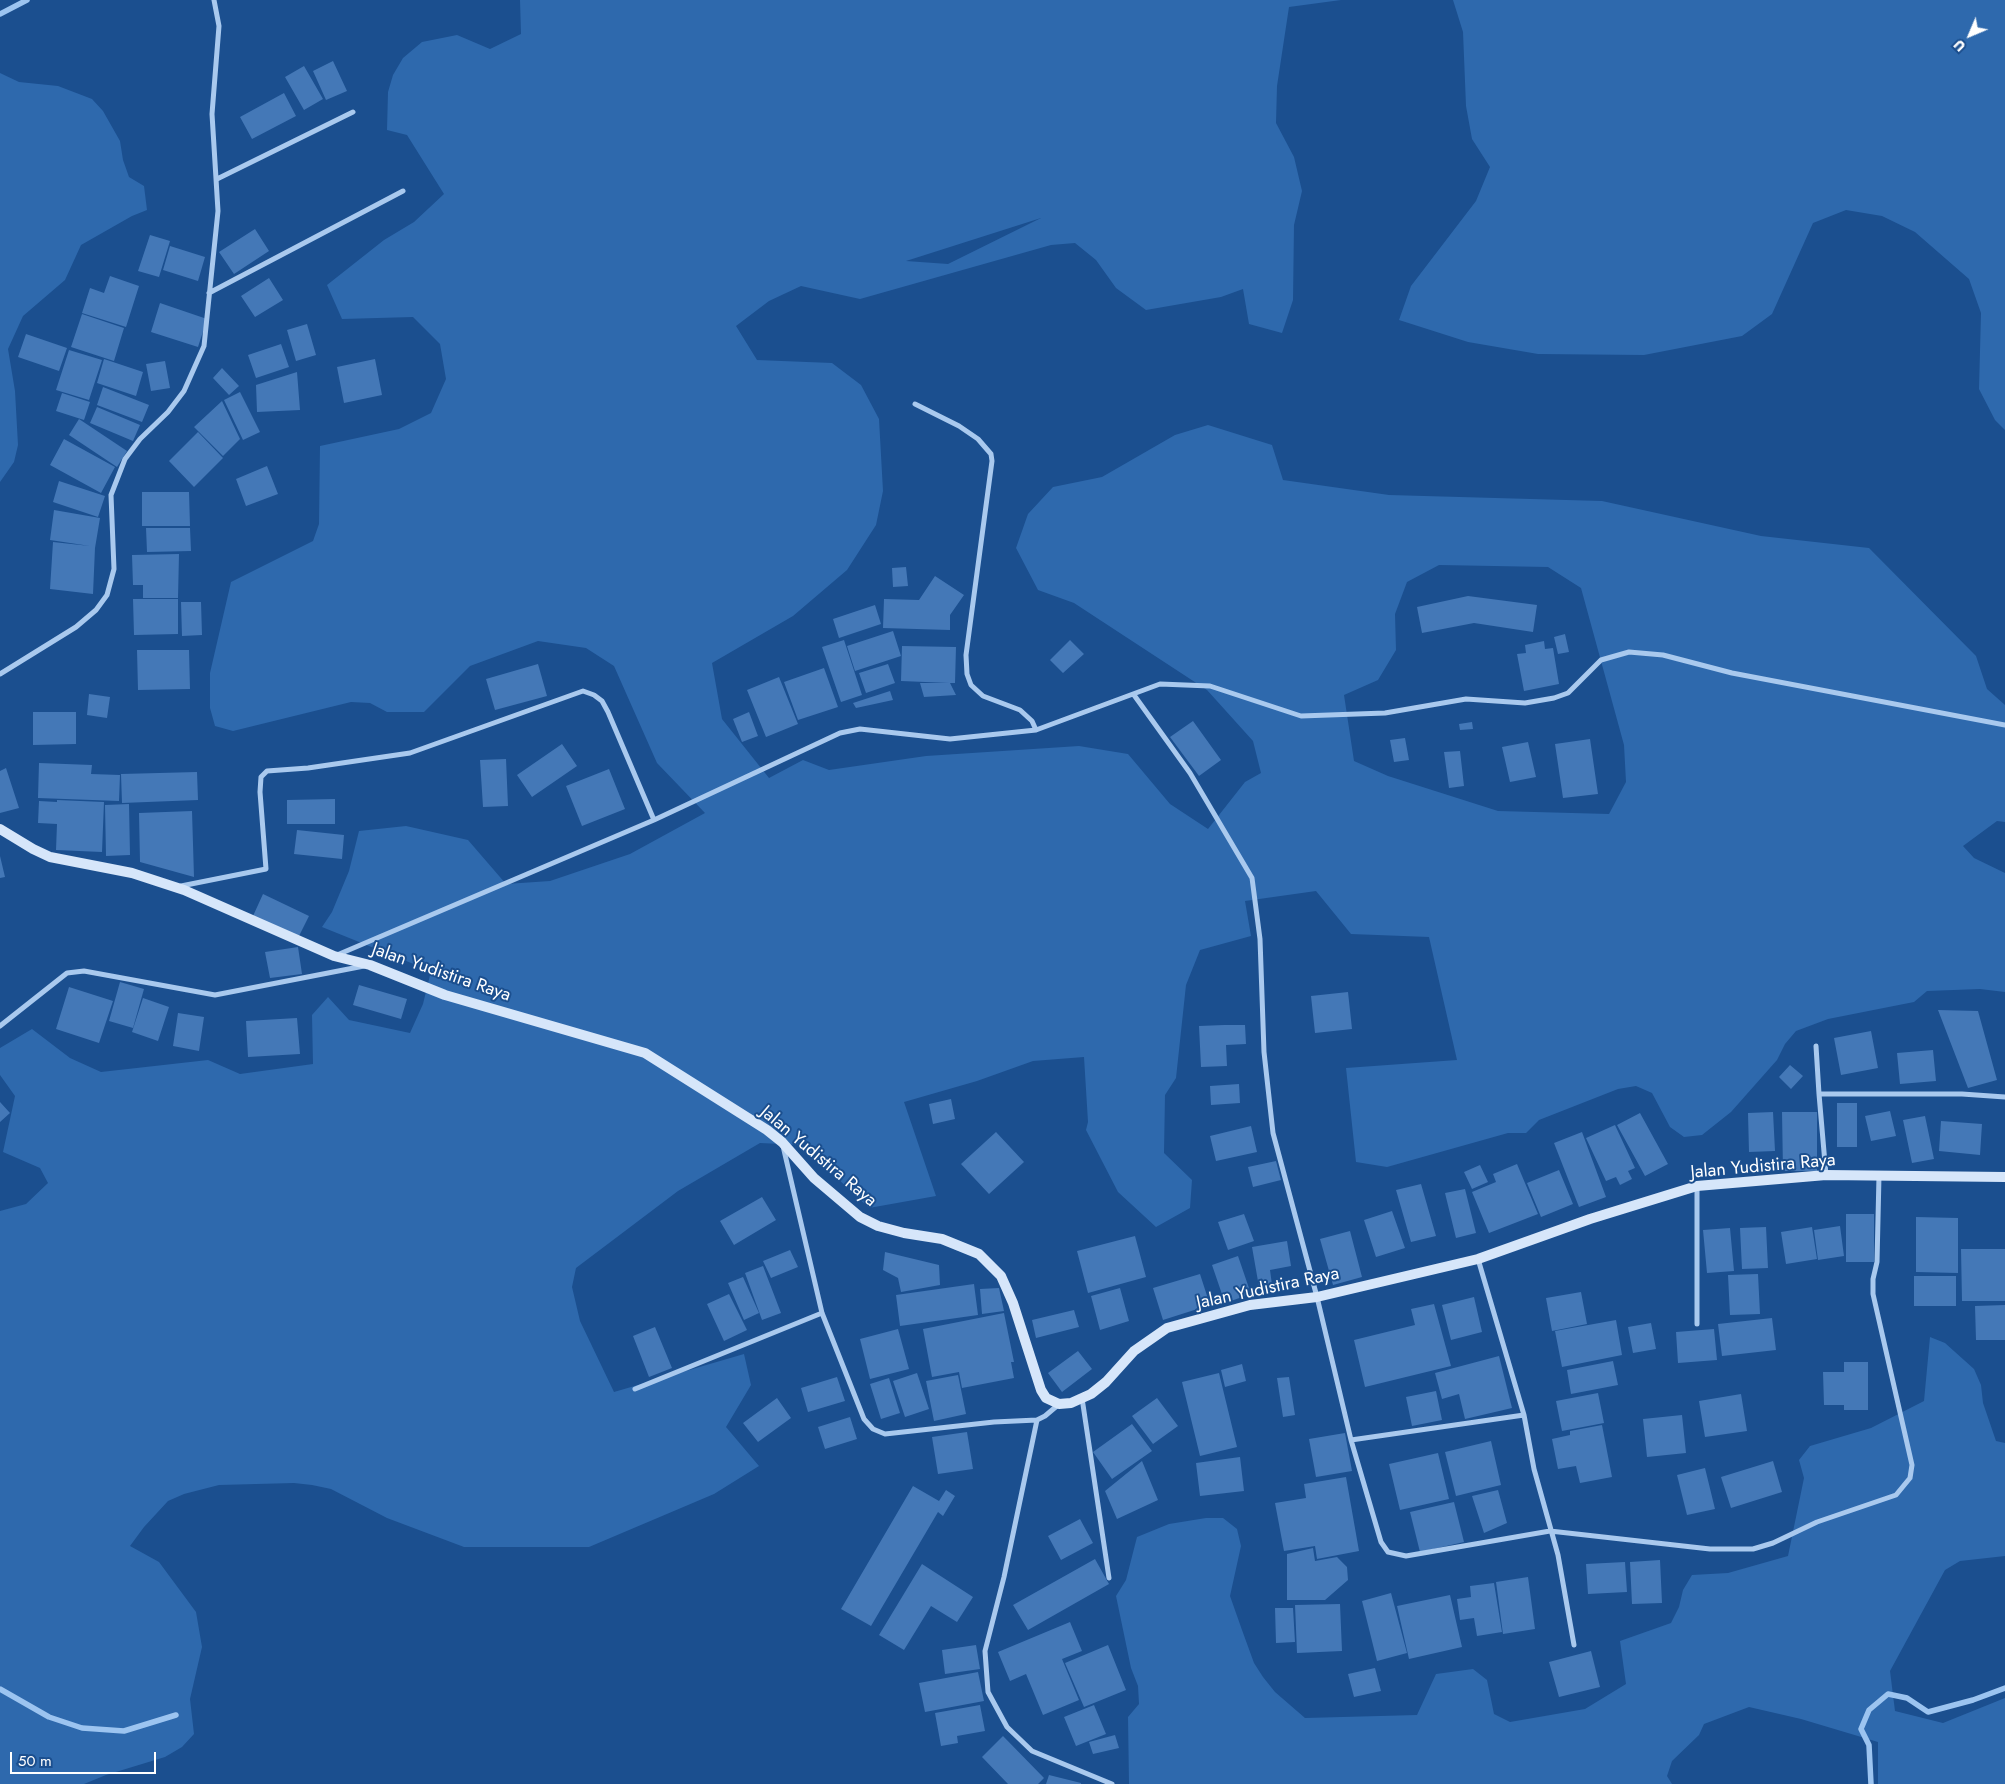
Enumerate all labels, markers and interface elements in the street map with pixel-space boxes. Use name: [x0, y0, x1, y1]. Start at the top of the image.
north arrow: [1945, 10, 1995, 60]
text: U: [1949, 35, 1970, 56]
street label: Jalan Yudistira Raya: [369, 939, 513, 1007]
street label: Jalan Yudistira Raya: [755, 1102, 881, 1212]
street label: Jalan Yudistira Raya: [1690, 1150, 1836, 1184]
street label: Jalan Yudistira Raya: [1195, 1263, 1341, 1315]
scale bar: [12, 1742, 159, 1774]
text: 50 m: [18, 1750, 52, 1772]

